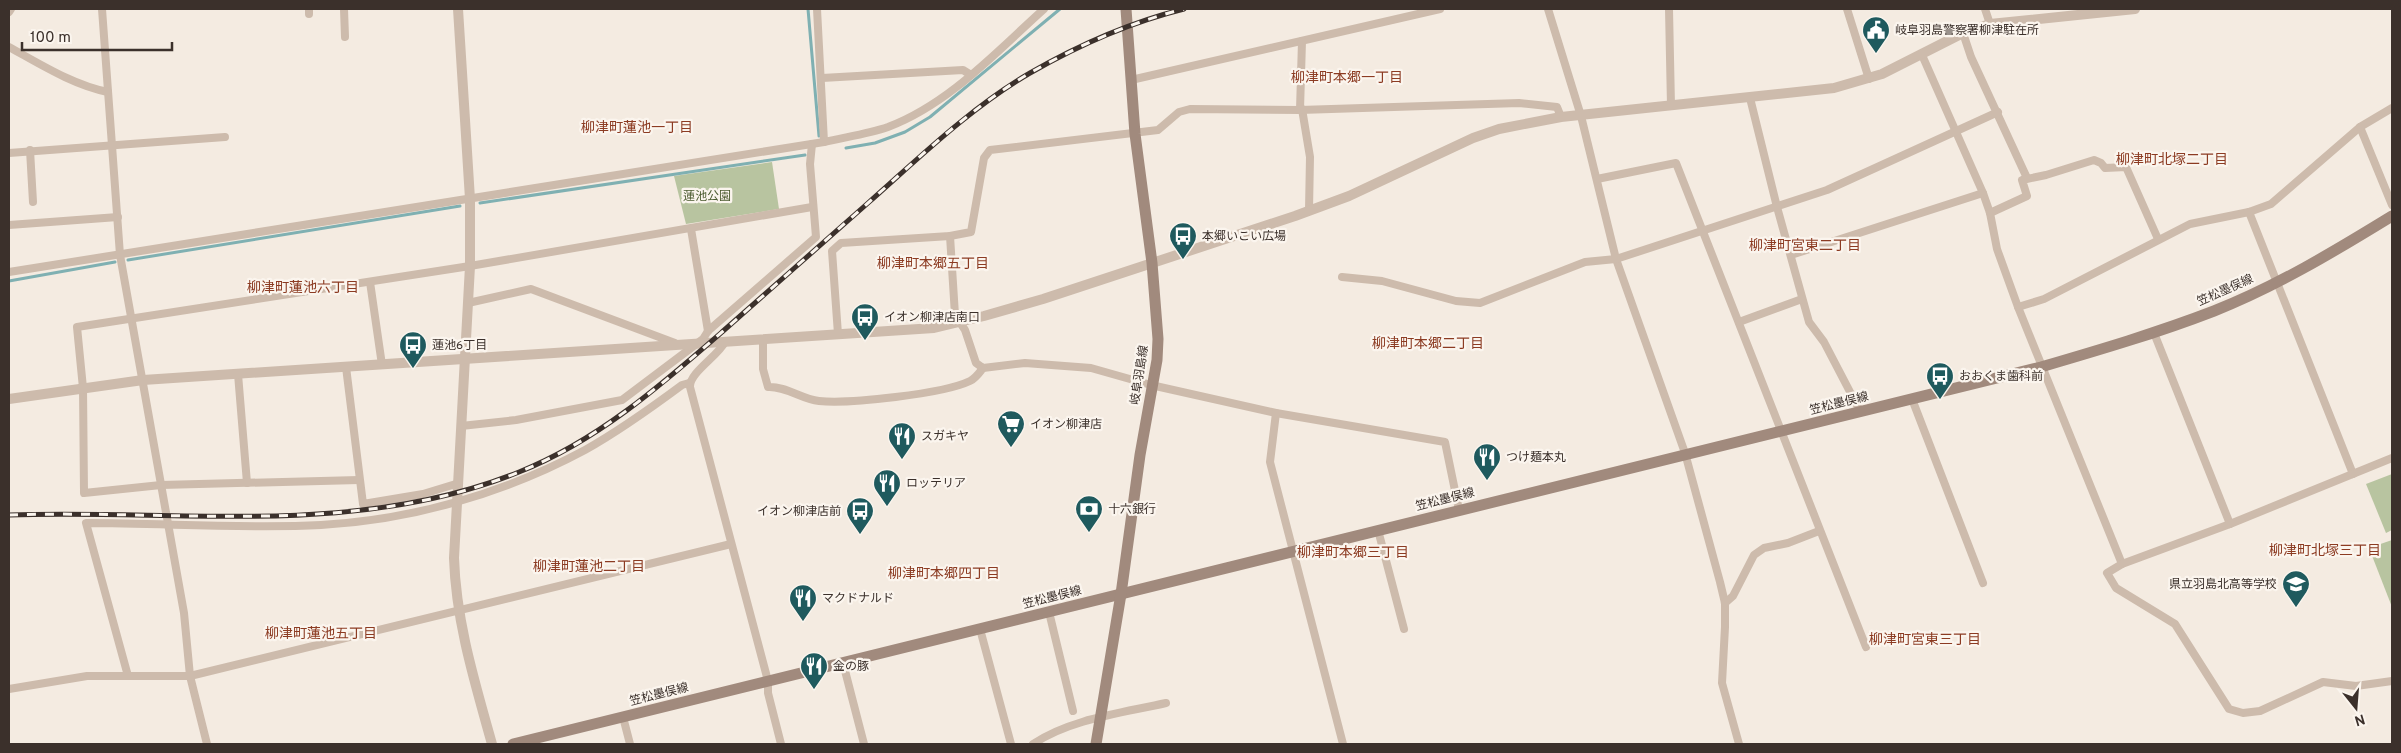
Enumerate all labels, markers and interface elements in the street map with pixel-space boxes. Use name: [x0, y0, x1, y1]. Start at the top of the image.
public building icon: 岐阜羽島警察署柳津駐在所: [1861, 15, 1891, 54]
scale bar: [22, 20, 172, 52]
place label: 岐阜羽島警察署柳津駐在所: [1895, 23, 2039, 39]
text: 100 m: [30, 29, 71, 48]
district label: 柳津町本郷一丁目: [1291, 69, 1403, 87]
district label: 柳津町蓮池一丁目: [581, 119, 693, 137]
district label: 柳津町北塚二丁目: [2116, 151, 2228, 169]
park label: 蓮池公園: [683, 189, 731, 205]
bus stop icon: 本郷いこい広場: [1168, 221, 1198, 260]
place label: 本郷いこい広場: [1202, 229, 1286, 245]
district label: 柳津町宮東二丁目: [1749, 237, 1861, 255]
district label: 柳津町本郷五丁目: [877, 255, 989, 273]
street label: 笠松墨俣線: [2195, 271, 2256, 310]
district label: 柳津町蓮池六丁目: [247, 279, 359, 297]
bus stop icon: イオン柳津店南口: [850, 302, 880, 341]
place label: イオン柳津店南口: [884, 310, 980, 326]
bus stop icon: 蓮池6丁目: [398, 330, 428, 369]
district label: 柳津町本郷二丁目: [1372, 335, 1484, 353]
place label: 蓮池6丁目: [432, 338, 487, 354]
street label: 岐阜羽島線: [1127, 344, 1153, 406]
bus stop icon: おおくま歯科前: [1925, 361, 1955, 400]
place label: おおくま歯科前: [1959, 369, 2043, 385]
street label: 笠松墨俣線: [1808, 389, 1870, 419]
supermarket icon: イオン柳津店: [996, 409, 1026, 448]
place label: イオン柳津店: [1030, 417, 1102, 433]
restaurant icon: スガキヤ: [887, 421, 917, 460]
place label: スガキヤ: [921, 429, 969, 445]
restaurant icon: つけ麺本丸: [1472, 442, 1502, 481]
place label: つけ麺本丸: [1506, 450, 1566, 466]
restaurant icon: ロッテリア: [872, 468, 902, 507]
place label: ロッテリア: [906, 476, 966, 492]
street label: 笠松墨俣線: [1414, 485, 1476, 515]
bank icon: 十六銀行: [1074, 494, 1104, 533]
bus stop icon: イオン柳津店前: [845, 496, 875, 535]
place label: 十六銀行: [1108, 502, 1156, 518]
place label: イオン柳津店前: [757, 504, 841, 520]
district label: 柳津町北塚三丁目: [2269, 542, 2381, 560]
district label: 柳津町本郷三丁目: [1297, 544, 1409, 562]
district label: 柳津町蓮池二丁目: [533, 558, 645, 576]
district label: 柳津町本郷四丁目: [888, 565, 1000, 583]
school or university icon: 県立羽島北高等学校: [2281, 569, 2311, 608]
place label: 県立羽島北高等学校: [2169, 577, 2277, 593]
restaurant icon: マクドナルド: [788, 583, 818, 622]
street label: 笠松墨俣線: [1021, 583, 1083, 613]
place label: マクドナルド: [822, 591, 894, 607]
district label: 柳津町蓮池五丁目: [265, 625, 377, 643]
district label: 柳津町宮東三丁目: [1869, 631, 1981, 649]
restaurant icon: 金の豚: [799, 651, 829, 690]
place label: 金の豚: [833, 659, 869, 675]
street label: 笠松墨俣線: [628, 680, 690, 710]
north arrow: [2331, 683, 2381, 733]
text: N: [2352, 709, 2367, 729]

